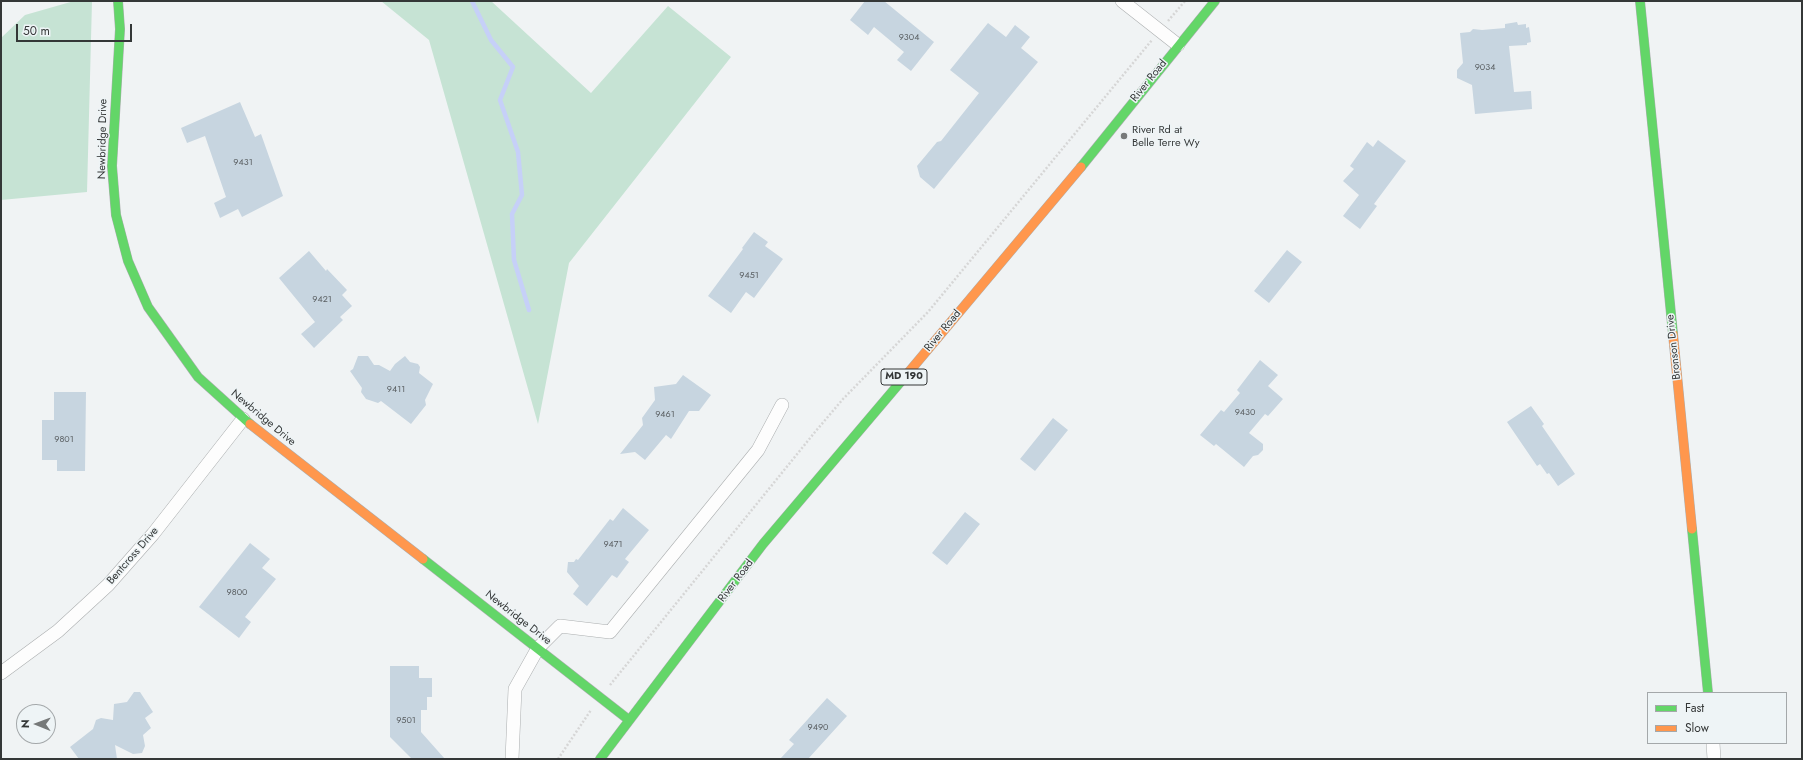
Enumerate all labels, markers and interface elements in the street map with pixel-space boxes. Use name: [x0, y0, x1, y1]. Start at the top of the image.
scale bar: [18, 16, 134, 42]
text: 50 m: [23, 22, 50, 40]
house number: 9304: [899, 33, 919, 43]
street label: River Road: [1128, 57, 1170, 105]
house number: 9034: [1475, 63, 1495, 73]
street label: Newbridge Drive: [96, 99, 110, 179]
place label: River Rd at Belle Terre Wy: [1132, 123, 1200, 149]
marker: River Rd at Belle Terre Wy: [1119, 131, 1129, 141]
house number: 9431: [233, 158, 253, 168]
house number: 9451: [739, 271, 759, 281]
house number: 9421: [312, 295, 332, 305]
street label: River Road: [922, 308, 964, 354]
street label: Bronson Drive: [1664, 314, 1684, 380]
road number: MD 190: [881, 369, 927, 385]
house number: 9411: [387, 385, 405, 395]
street label: Newbridge Drive: [228, 387, 298, 449]
house number: 9430: [1235, 408, 1255, 418]
house number: 9461: [655, 410, 675, 420]
house number: 9801: [54, 435, 74, 445]
street label: Bentcross Drive: [104, 525, 162, 587]
house number: 9471: [603, 540, 623, 550]
street label: River Road: [716, 557, 756, 605]
house number: 9800: [227, 588, 247, 598]
street label: Newbridge Drive: [482, 588, 554, 648]
legend: [1647, 692, 1787, 744]
text: Fast: [1685, 699, 1704, 717]
north arrow: [16, 704, 56, 744]
house number: 9501: [396, 716, 416, 726]
text: N: [17, 719, 33, 728]
text: Slow: [1685, 719, 1709, 737]
house number: 9490: [807, 723, 829, 733]

